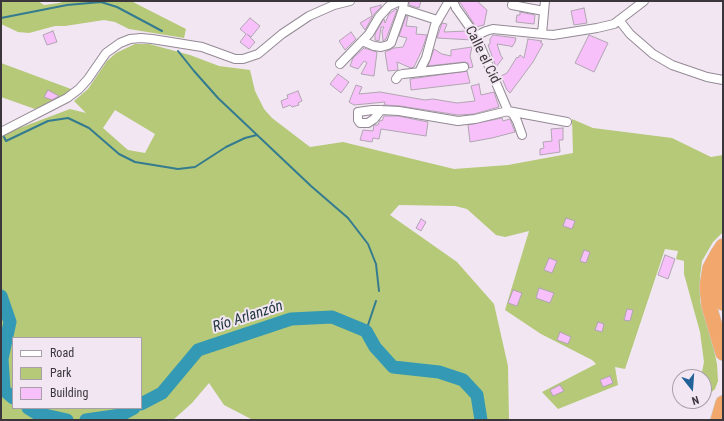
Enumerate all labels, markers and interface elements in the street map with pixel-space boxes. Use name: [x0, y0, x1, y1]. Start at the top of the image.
street label: Calle el Cid: [461, 23, 503, 87]
water label: Río Arlanzón: [211, 297, 285, 337]
legend: [12, 337, 142, 409]
text: Road: [50, 346, 74, 360]
text: Park: [50, 366, 71, 380]
north arrow: [672, 369, 712, 409]
text: Building: [50, 386, 88, 400]
text: N: [690, 393, 700, 407]

